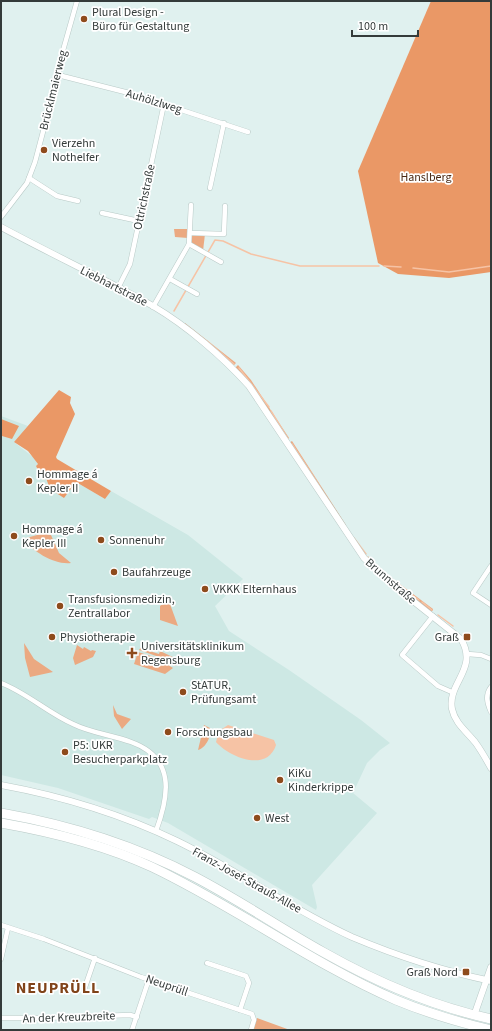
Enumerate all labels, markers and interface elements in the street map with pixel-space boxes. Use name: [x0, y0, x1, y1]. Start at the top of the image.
place label: Plural Design - Büro für Gestaltung: [92, 4, 189, 35]
scale bar: [352, 12, 418, 38]
marker: Plural Design - Büro für Gestaltung: [79, 14, 89, 24]
text: 100 m: [358, 18, 388, 35]
street label: Brücklmaierweg: [35, 48, 72, 132]
street label: Auhölzlweg: [124, 85, 184, 118]
place label: Vierzehn Nothelfer: [52, 135, 100, 166]
marker: Vierzehn Nothelfer: [39, 145, 49, 155]
street label: Ottrichstraße: [129, 163, 160, 231]
park label: Hanslberg: [400, 169, 452, 186]
street label: Liebhartstraße: [77, 262, 150, 311]
place label: Hommage á Kepler II: [37, 466, 98, 497]
marker: Hommage á Kepler II: [24, 476, 34, 486]
place label: Hommage á Kepler III: [22, 521, 83, 552]
marker: Hommage á Kepler III: [9, 531, 19, 541]
place label: Sonnenuhr: [109, 532, 166, 549]
marker: Sonnenuhr: [96, 535, 106, 545]
street label: Brunnstraße: [362, 554, 420, 608]
place label: Baufahrzeuge: [122, 564, 191, 581]
marker: Baufahrzeuge: [109, 567, 119, 577]
place label: VKKK Elternhaus: [213, 581, 297, 598]
marker: VKKK Elternhaus: [200, 584, 210, 594]
place label: Transfusionsmedizin, Zentrallabor: [68, 591, 175, 622]
marker: Transfusionsmedizin, Zentrallabor: [55, 601, 65, 611]
place label: Physiotherapie: [60, 629, 135, 646]
place label: Graß: [435, 629, 459, 646]
marker: Physiotherapie: [47, 632, 57, 642]
marker: Graß: [462, 632, 472, 642]
place label: Universitätsklinikum Regensburg: [141, 638, 244, 669]
marker: Universitätsklinikum Regensburg: [126, 647, 138, 659]
place label: StATUR, Prüfungsamt: [191, 677, 256, 708]
marker: StATUR, Prüfungsamt: [178, 687, 188, 697]
place label: Forschungsbau: [176, 724, 253, 741]
marker: Forschungsbau: [163, 727, 173, 737]
place label: P5: UKR Besucherparkplatz: [73, 737, 167, 768]
marker: P5: UKR Besucherparkplatz: [60, 747, 70, 757]
place label: KiKu Kinderkrippe: [288, 765, 354, 796]
marker: KiKu Kinderkrippe: [275, 775, 285, 785]
place label: West: [265, 810, 289, 827]
marker: West: [252, 813, 262, 823]
street label: Franz-Josef-Strauß-Allee: [189, 843, 304, 918]
place label: Graß Nord: [406, 964, 458, 981]
marker: Graß Nord: [461, 967, 471, 977]
street label: Neuprüll: [143, 970, 190, 1001]
district label: NEUPRÜLL: [16, 977, 100, 999]
street label: An der Kreuzbreite: [22, 1007, 116, 1028]

